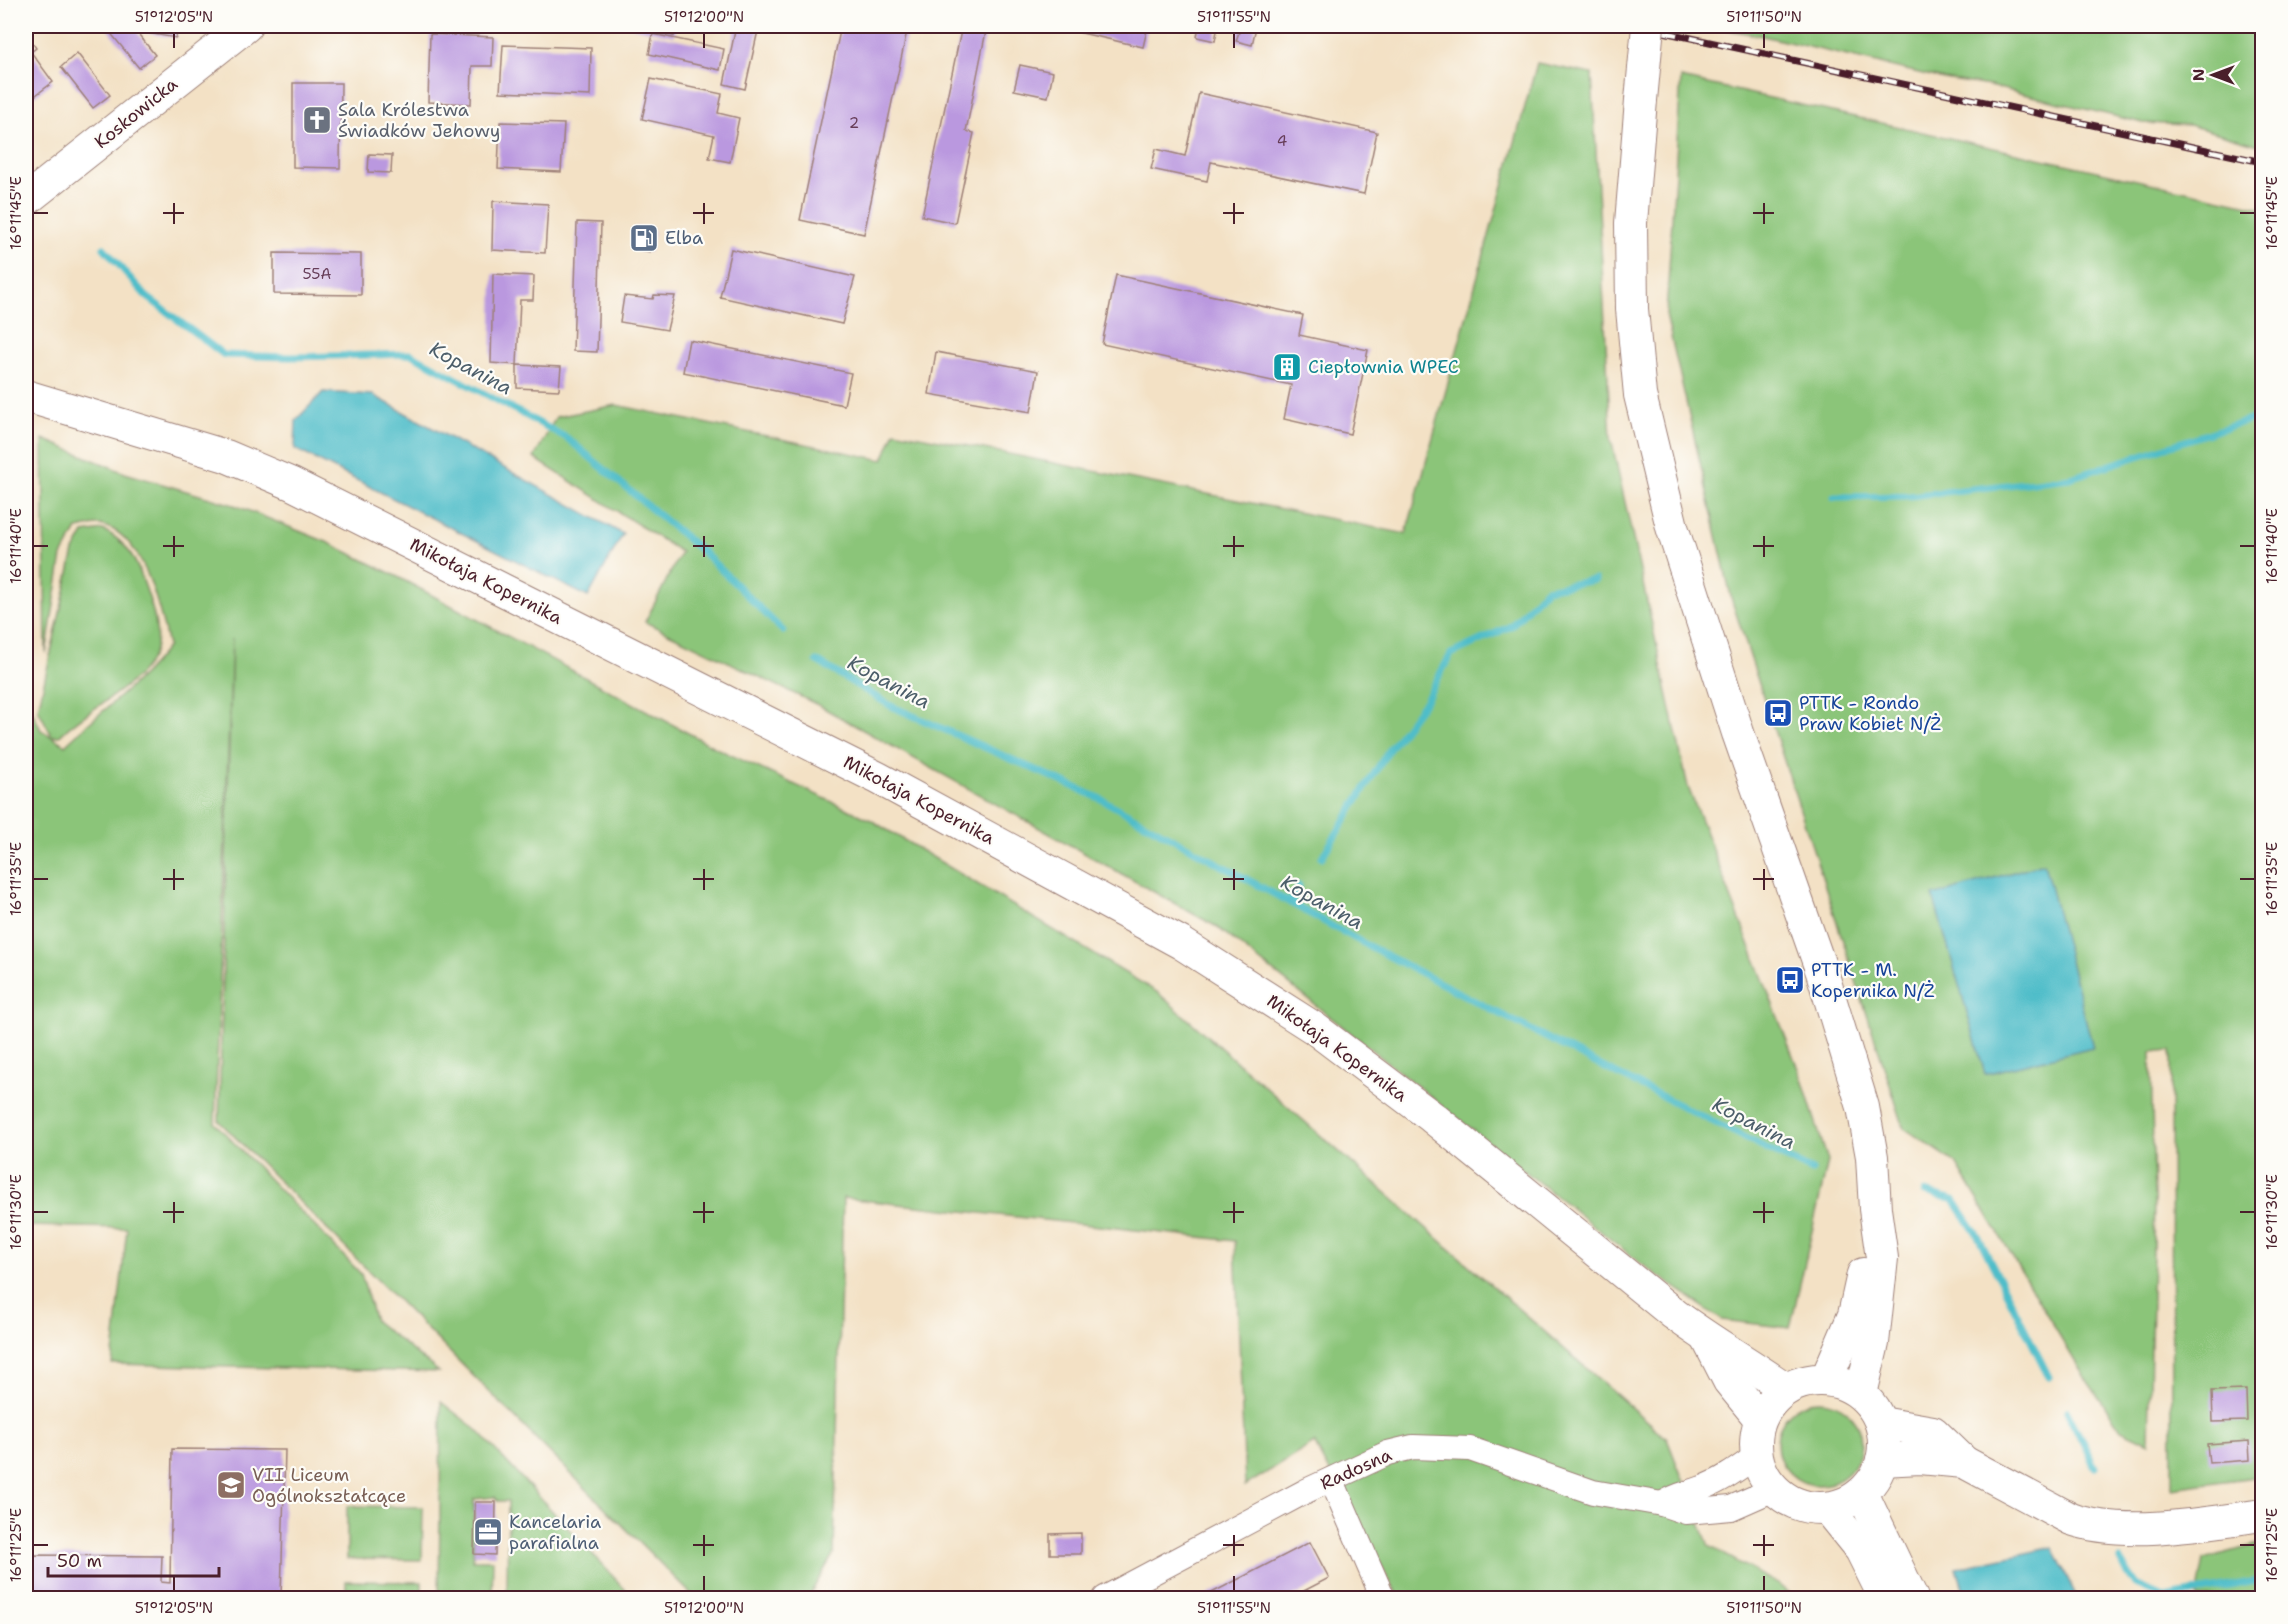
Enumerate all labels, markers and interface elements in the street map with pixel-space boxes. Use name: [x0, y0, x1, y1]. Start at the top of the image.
text: 51°12'05"N: [135, 7, 213, 27]
text: 51°12'00"N: [664, 7, 744, 27]
text: 51°11'55"N: [1197, 7, 1271, 27]
text: 51°11'50"N: [1726, 7, 1802, 27]
north arrow: [2183, 45, 2243, 105]
text: N: [2188, 69, 2209, 81]
street label: Koskowicka: [89, 72, 183, 154]
place label: Sala Królestwa Świadków Jehowy: [338, 98, 500, 143]
church icon: Sala Królestwa Świadków Jehowy: [301, 104, 333, 136]
house number: 2: [849, 113, 859, 133]
house number: 4: [1277, 131, 1287, 151]
text: 16°11'45"E: [6, 176, 26, 250]
text: 16°11'45"E: [2262, 176, 2282, 250]
fuel station icon: Elba: [628, 222, 660, 254]
place label: Elba: [665, 226, 703, 250]
house number: 55A: [303, 264, 331, 284]
water label: Kopanina: [425, 335, 517, 401]
building icon: Ciepłownia WPEC: [1271, 351, 1303, 383]
place label: Ciepłownia WPEC: [1308, 355, 1459, 379]
text: 16°11'40"E: [6, 508, 26, 584]
text: 16°11'40"E: [2262, 508, 2282, 584]
street label: Mikołaja Kopernika: [406, 532, 566, 630]
water label: Kopanina: [843, 649, 935, 715]
place label: PTTK - Rondo Praw Kobiet N/Ż: [1799, 691, 1941, 736]
bus stop icon: PTTK - Rondo Praw Kobiet N/Ż: [1762, 697, 1794, 729]
street label: Mikołaja Kopernika: [839, 750, 999, 850]
text: 16°11'35"E: [6, 842, 26, 916]
text: 16°11'35"E: [2262, 842, 2282, 916]
water label: Kopanina: [1276, 869, 1368, 935]
place label: PTTK - M. Kopernika N/Ż: [1811, 958, 1935, 1003]
bus stop icon: PTTK - M. Kopernika N/Ż: [1774, 964, 1806, 996]
street label: Mikołaja Kopernika: [1262, 989, 1412, 1107]
water label: Kopanina: [1708, 1091, 1800, 1155]
text: 16°11'30"E: [6, 1174, 26, 1250]
text: 16°11'30"E: [2262, 1174, 2282, 1250]
street label: Radosna: [1317, 1443, 1395, 1495]
place label: VII Liceum Ogólnokształcące: [252, 1463, 406, 1508]
school or university icon: VII Liceum Ogólnokształcące: [215, 1469, 247, 1501]
text: 16°11'25"E: [6, 1508, 26, 1582]
text: 16°11'25"E: [2262, 1508, 2282, 1582]
place label: Kancelaria parafialna: [509, 1510, 601, 1555]
office icon: Kancelaria parafialna: [472, 1516, 504, 1548]
scale bar: [48, 1540, 219, 1578]
text: 50 m: [57, 1549, 102, 1573]
text: 51°12'05"N: [135, 1598, 213, 1618]
text: 51°12'00"N: [664, 1598, 744, 1618]
text: 51°11'55"N: [1197, 1598, 1271, 1618]
text: 51°11'50"N: [1726, 1598, 1802, 1618]

